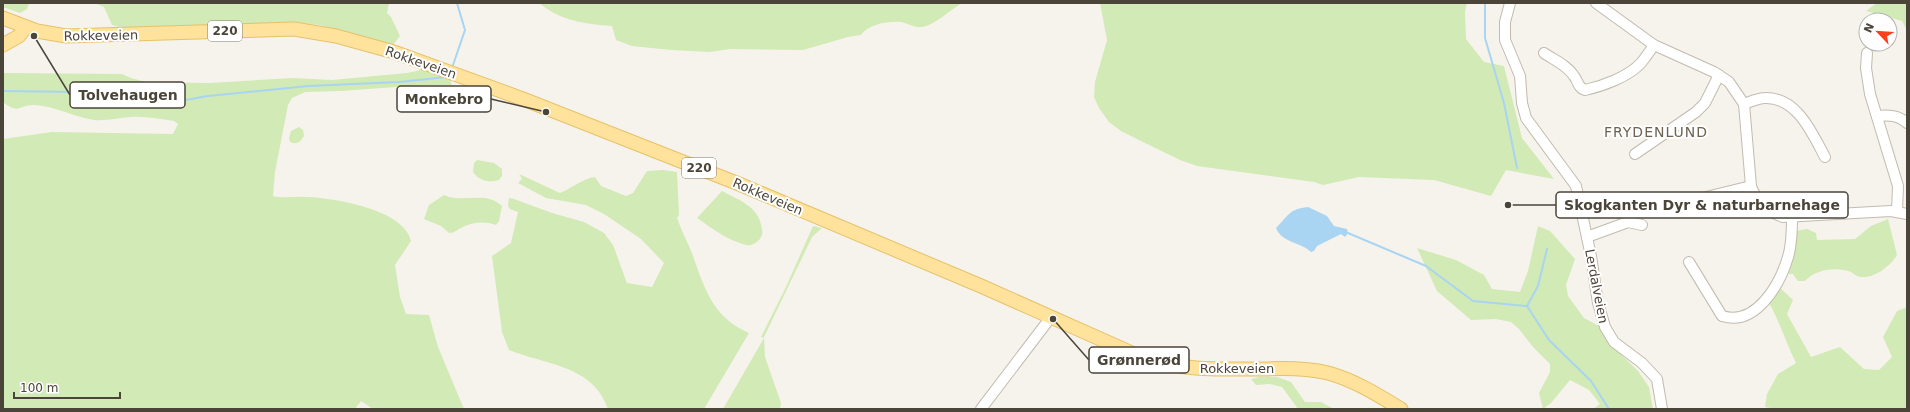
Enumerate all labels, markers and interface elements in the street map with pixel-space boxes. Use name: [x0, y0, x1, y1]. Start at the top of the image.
north arrow: [1858, 12, 1898, 52]
road number: 220: [208, 21, 242, 41]
text: N: [1862, 21, 1877, 35]
street label: Rokkeveien: [64, 27, 138, 44]
street label: Rokkeveien: [383, 43, 459, 82]
callout: Tolvehaugen: [70, 82, 185, 108]
callout: Monkebro: [397, 86, 491, 112]
text: Tolvehaugen: [78, 87, 178, 103]
text: Monkebro: [405, 91, 484, 107]
district label: FRYDENLUND: [1604, 124, 1708, 140]
road number: 220: [682, 158, 716, 178]
street label: Rokkeveien: [731, 175, 805, 218]
callout: Skogkanten Dyr & naturbarnehage: [1556, 192, 1848, 218]
text: Skogkanten Dyr & naturbarnehage: [1564, 197, 1840, 213]
street label: Lerdalveien: [1582, 248, 1611, 325]
callout: Grønnerød: [1089, 347, 1189, 373]
text: Grønnerød: [1097, 352, 1181, 368]
street label: Rokkeveien: [1200, 361, 1274, 376]
scale bar: [14, 374, 120, 400]
text: 100 m: [20, 381, 58, 395]

